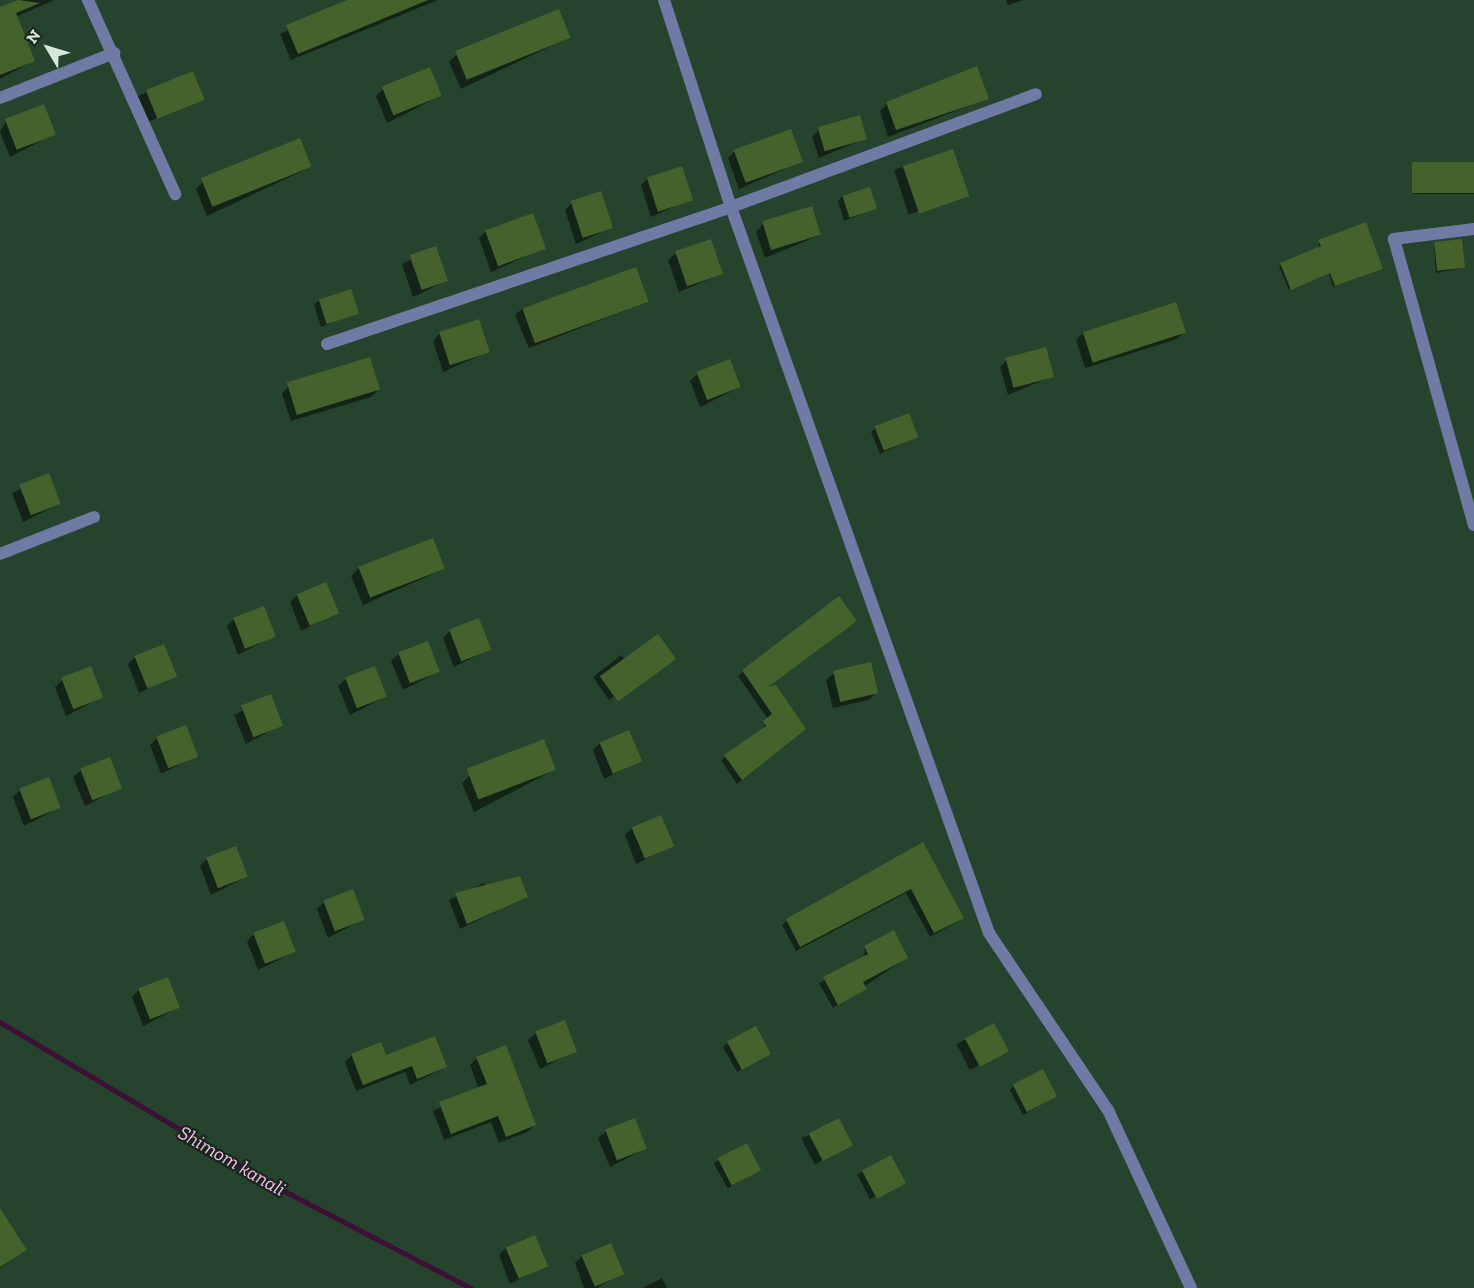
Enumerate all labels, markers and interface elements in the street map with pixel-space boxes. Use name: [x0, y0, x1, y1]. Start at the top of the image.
north arrow: [18, 18, 78, 78]
text: N: [22, 26, 45, 47]
water label: Shimom kanali: [174, 1121, 290, 1201]

